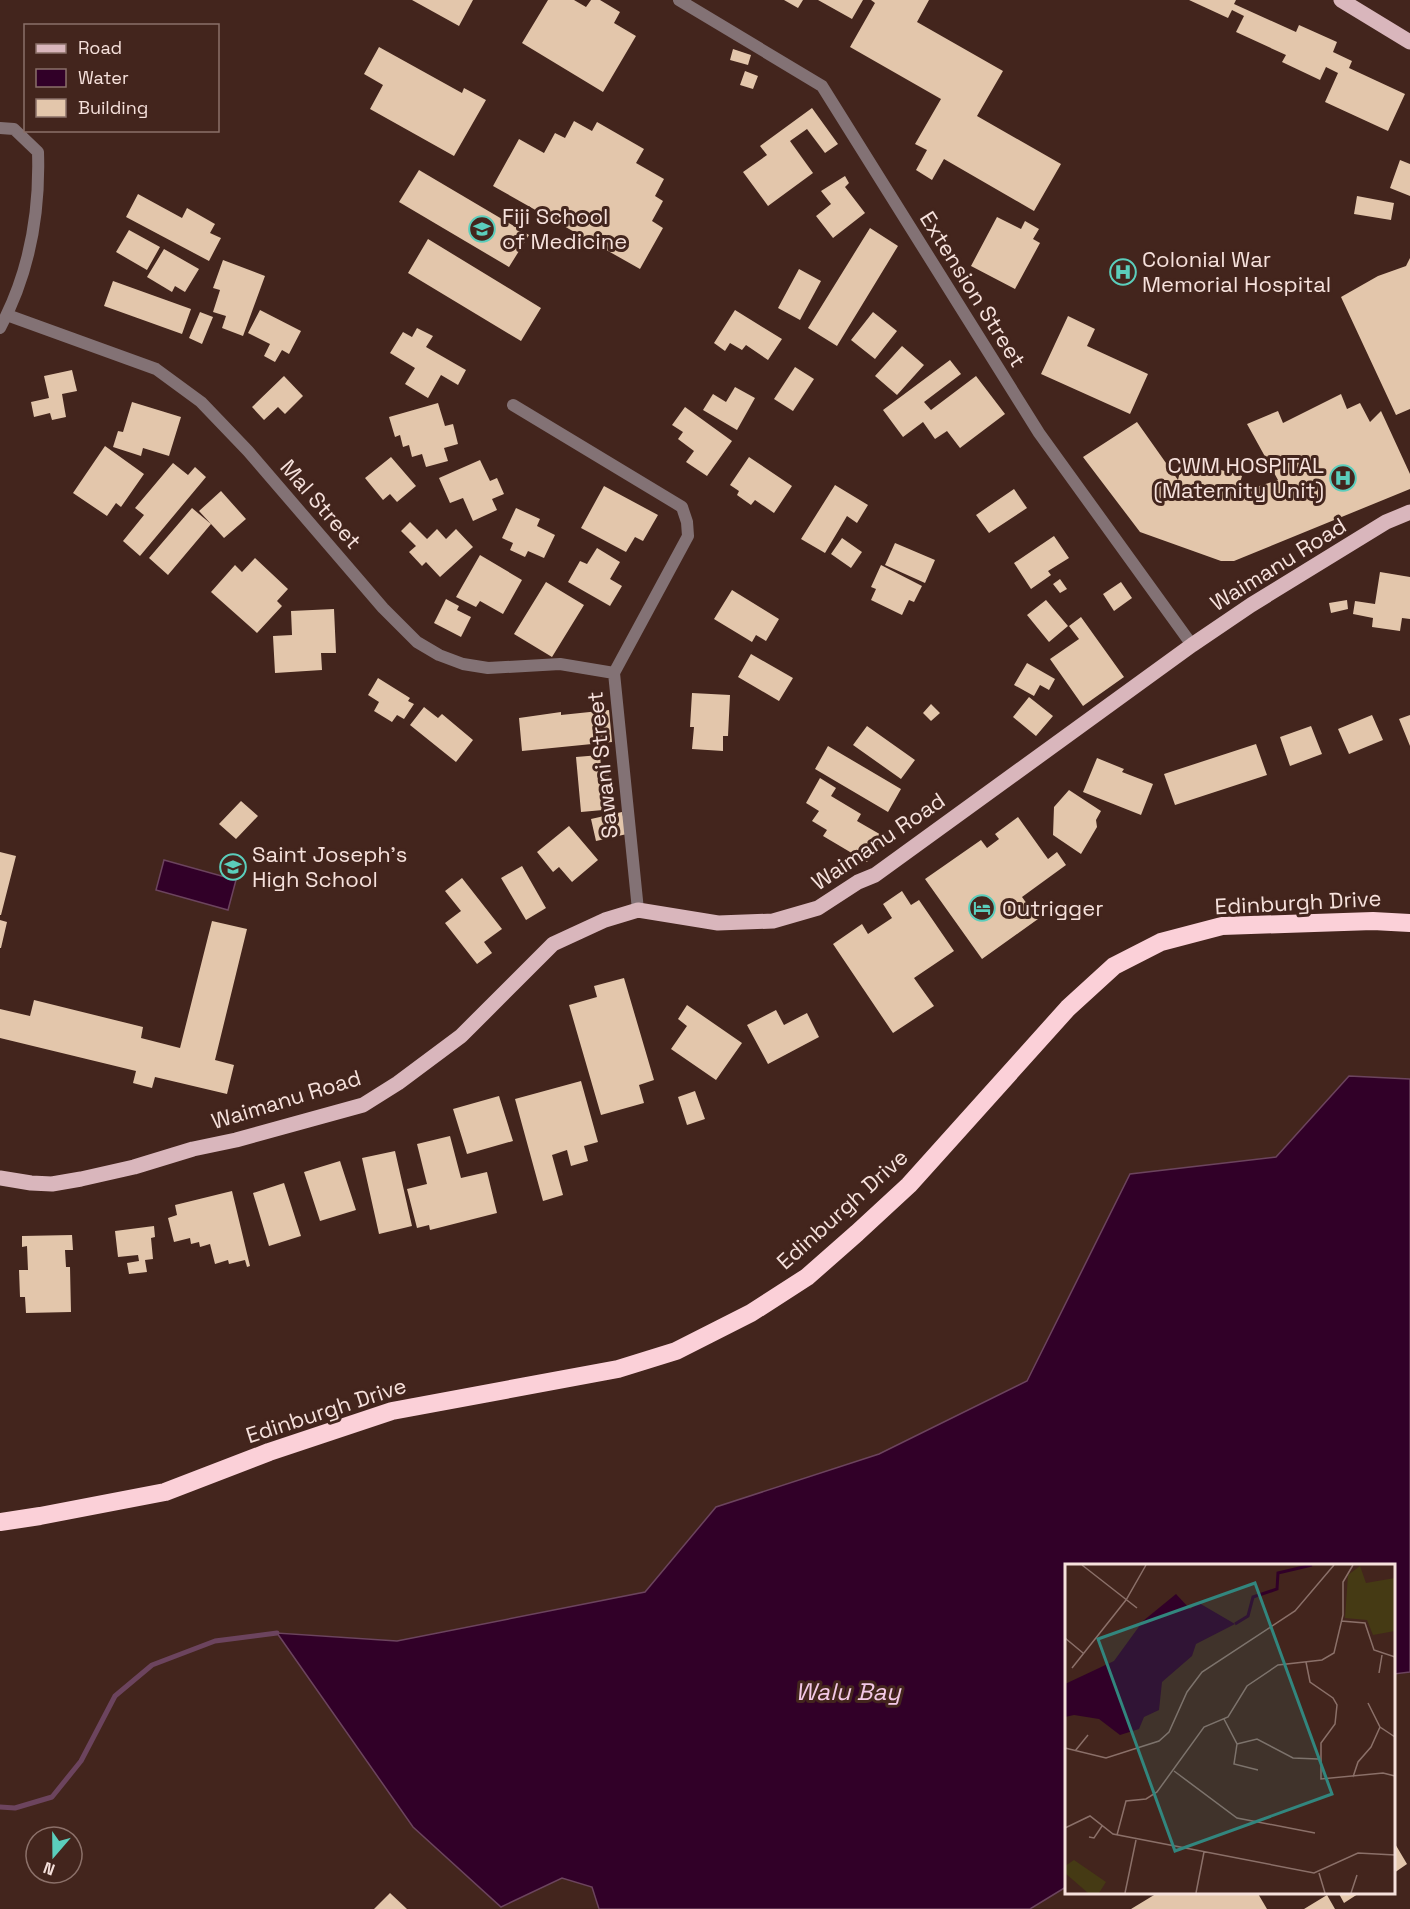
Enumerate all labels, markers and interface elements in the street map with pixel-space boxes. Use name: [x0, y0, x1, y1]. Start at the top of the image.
legend: [24, 24, 219, 132]
text: Road: [78, 36, 122, 59]
text: Water: [78, 66, 129, 89]
text: Building: [78, 96, 148, 119]
place label: Fiji School of Medicine: [502, 202, 627, 255]
street label: Extension Street: [914, 206, 1032, 372]
school or university icon: Fiji School of Medicine: [467, 214, 497, 244]
place label: Colonial War Memorial Hospital: [1142, 245, 1331, 298]
hospital icon: Colonial War Memorial Hospital: [1108, 257, 1138, 287]
place label: CWM HOSPITAL (Maternity Unit): [1154, 451, 1324, 504]
street label: Mal Street: [274, 453, 368, 555]
hospital icon: CWM HOSPITAL (Maternity Unit): [1328, 463, 1358, 493]
street label: Waimanu Road: [1205, 511, 1351, 617]
street label: Sawani Street: [580, 690, 624, 840]
street label: Waimanu Road: [806, 786, 950, 896]
place label: Saint Joseph's High School: [252, 840, 407, 893]
school or university icon: Saint Joseph's High School: [218, 852, 248, 882]
street label: Edinburgh Drive: [1214, 884, 1382, 920]
hotel icon: Outrigger: [967, 893, 997, 923]
place label: Outrigger: [1002, 894, 1104, 922]
street label: Waimanu Road: [208, 1063, 364, 1135]
street label: Edinburgh Drive: [771, 1143, 913, 1275]
street label: Edinburgh Drive: [242, 1371, 410, 1449]
inset map: [1065, 1564, 1395, 1894]
water label: Walu Bay: [795, 1676, 902, 1707]
north arrow: [24, 1825, 84, 1885]
text: N: [40, 1857, 58, 1880]

